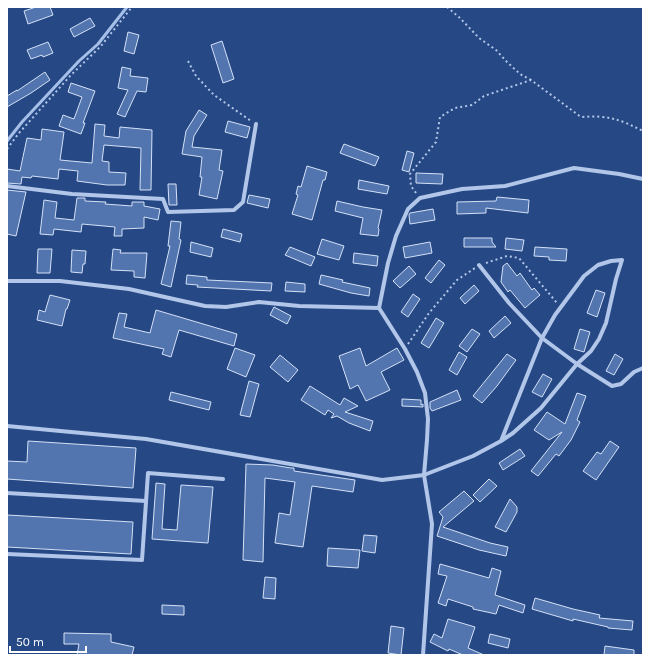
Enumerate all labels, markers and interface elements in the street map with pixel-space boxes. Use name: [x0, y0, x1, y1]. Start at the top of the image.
scale bar: [10, 628, 86, 654]
text: 50 m: [16, 635, 44, 649]

